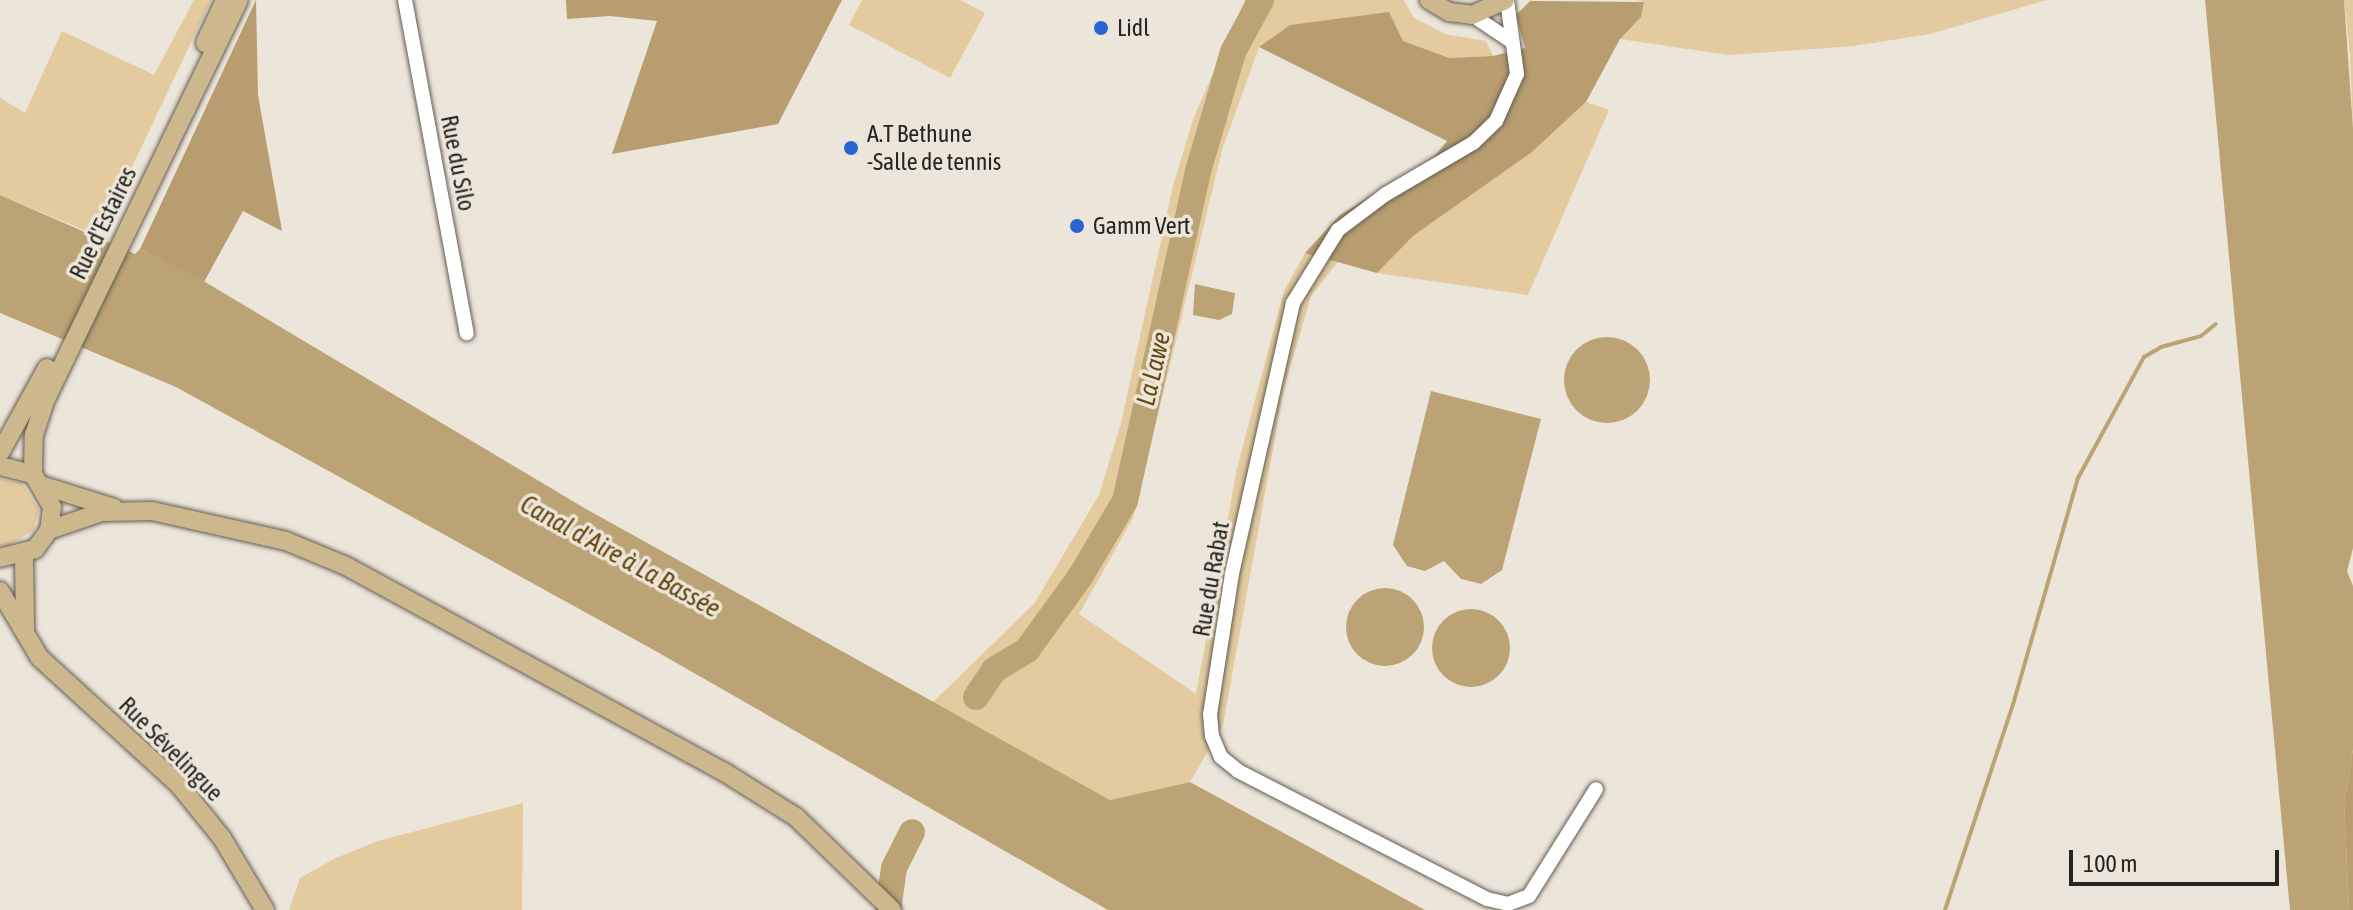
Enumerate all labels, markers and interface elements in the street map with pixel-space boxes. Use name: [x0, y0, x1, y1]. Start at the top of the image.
place label: Lidl: [1117, 14, 1150, 42]
marker: Lidl: [1092, 19, 1110, 37]
street label: Rue du Silo: [435, 113, 481, 213]
place label: A.T Bethune -Salle de tennis: [867, 120, 1001, 176]
marker: A.T Bethune -Salle de tennis: [842, 139, 860, 157]
street label: Rue d'Estaires: [63, 162, 143, 284]
place label: Gamm Vert: [1093, 212, 1190, 240]
marker: Gamm Vert: [1068, 217, 1086, 235]
water label: La Lawe: [1130, 329, 1178, 409]
water label: Canal d'Aire à La Bassée: [515, 489, 725, 625]
street label: Rue du Rabat: [1187, 519, 1235, 639]
street label: Rue Sévelingue: [113, 691, 229, 807]
scale bar: [2073, 834, 2283, 884]
text: 100 m: [2083, 850, 2137, 877]

